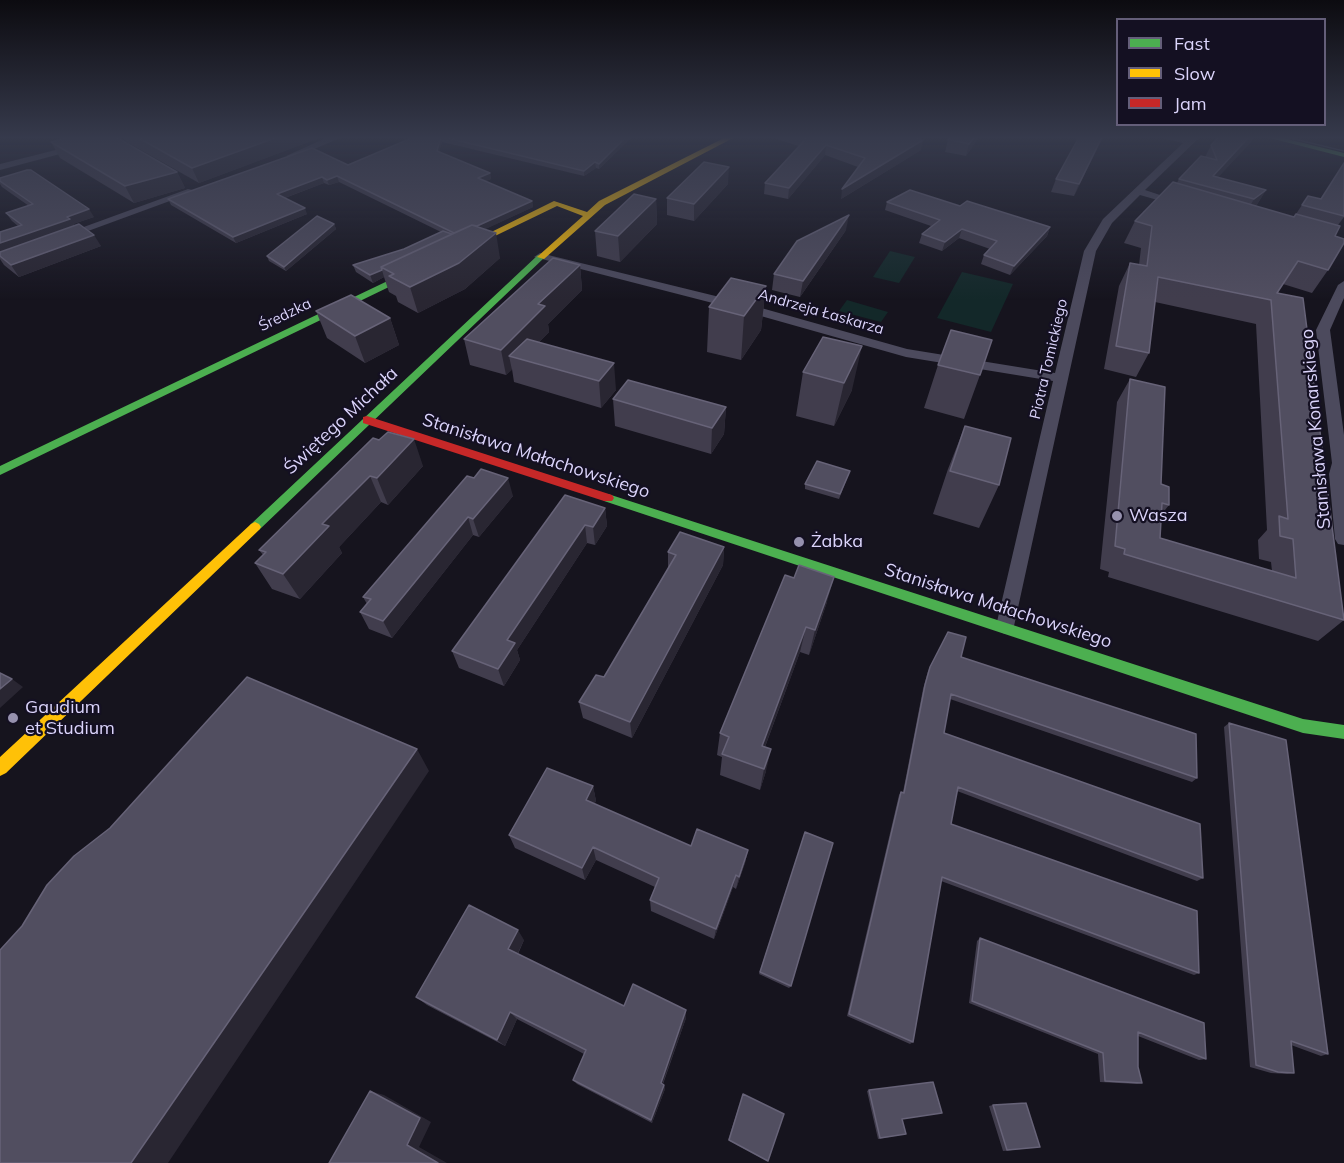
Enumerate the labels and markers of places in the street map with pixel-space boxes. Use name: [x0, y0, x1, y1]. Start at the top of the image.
place label: Wasza: [1129, 505, 1188, 527]
marker: Wasza: [1110, 509, 1124, 523]
place label: Żabka: [811, 531, 863, 553]
marker: Żabka: [792, 535, 806, 549]
place label: Gaudium et Studium: [25, 697, 115, 740]
marker: Gaudium et Studium: [6, 711, 20, 725]

